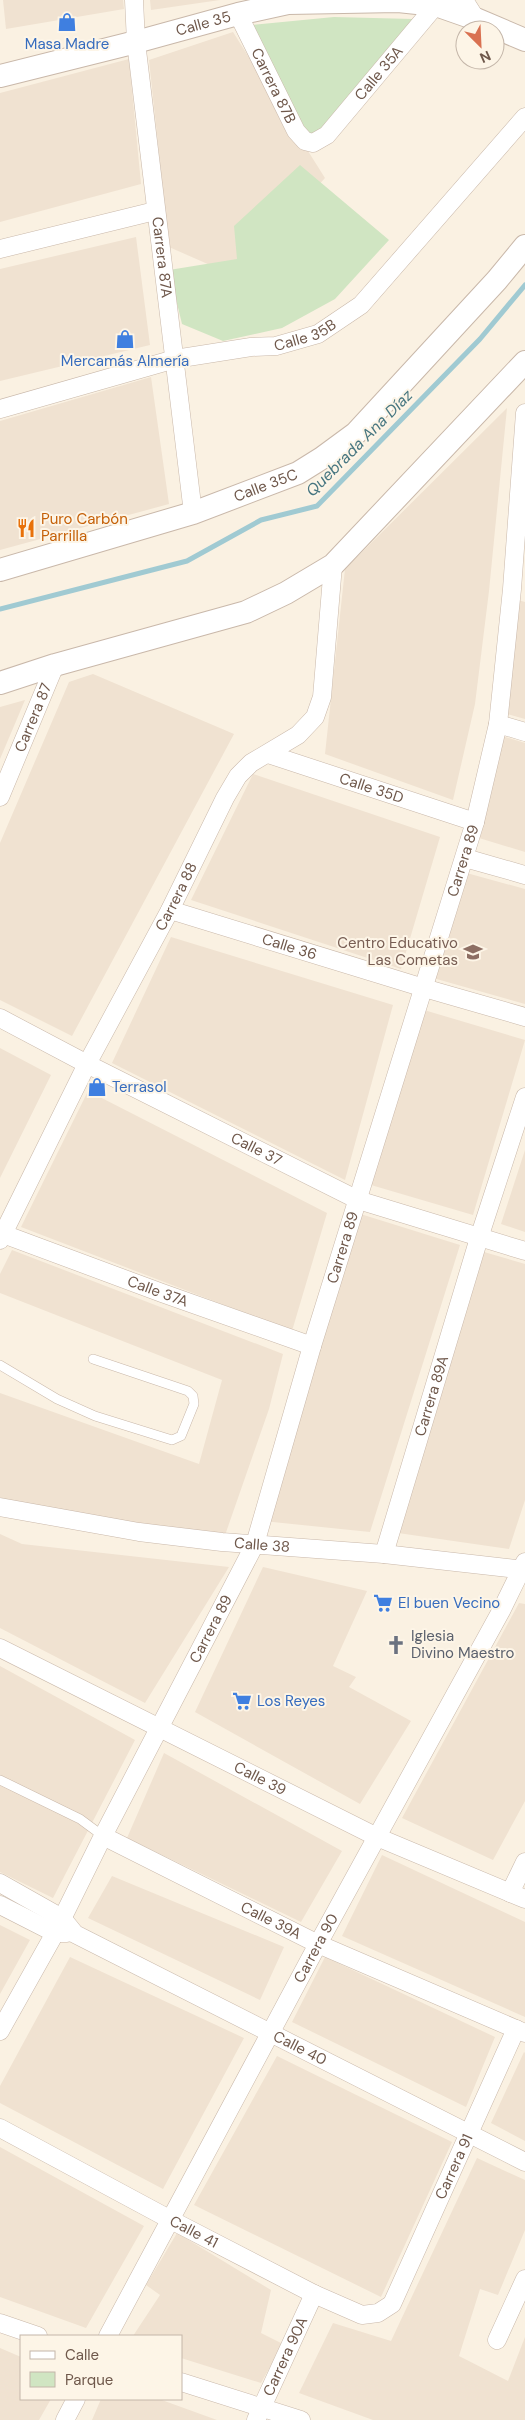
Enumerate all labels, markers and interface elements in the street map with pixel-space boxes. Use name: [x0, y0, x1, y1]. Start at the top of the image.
street label: Calle 35: [174, 6, 233, 41]
shop icon: Masa Madre: [56, 11, 78, 33]
north arrow: [455, 20, 505, 70]
place label: Masa Madre: [25, 34, 109, 54]
street label: Calle 35A: [350, 42, 408, 105]
street label: Carrera 87B: [246, 45, 301, 127]
text: N: [477, 47, 494, 67]
street label: Carrera 87A: [147, 216, 177, 299]
street label: Calle 35B: [272, 315, 340, 356]
shop icon: Mercamás Almería: [114, 328, 136, 350]
place label: Mercamás Almería: [61, 351, 189, 371]
water label: Quebrada Ana Díaz: [301, 385, 417, 501]
street label: Calle 35C: [231, 464, 301, 507]
place label: Puro Carbón Parrilla: [41, 509, 128, 546]
restaurant icon: Puro Carbón Parrilla: [15, 517, 37, 539]
street label: Carrera 87: [10, 680, 56, 755]
street label: Calle 35D: [337, 768, 406, 808]
street label: Carrera 89: [442, 822, 483, 899]
street label: Carrera 88: [151, 859, 202, 934]
street label: Calle 36: [260, 929, 319, 965]
place label: Centro Educativo Las Cometas: [337, 933, 458, 970]
school or university icon: Centro Educativo Las Cometas: [462, 941, 484, 963]
shop icon: Terrasol: [86, 1076, 108, 1098]
place label: Terrasol: [112, 1077, 167, 1097]
street label: Calle 37: [227, 1128, 285, 1170]
street label: Carrera 89: [322, 1209, 363, 1286]
street label: Calle 37A: [124, 1271, 191, 1311]
street label: Carrera 89A: [410, 1353, 453, 1439]
street label: Calle 38: [233, 1533, 291, 1557]
street label: Carrera 89: [185, 1591, 237, 1666]
supermarket icon: El buen Vecino: [372, 1592, 394, 1614]
place label: El buen Vecino: [398, 1593, 500, 1613]
place label: Iglesia Divino Maestro: [411, 1626, 515, 1663]
church icon: Iglesia Divino Maestro: [385, 1634, 407, 1656]
supermarket icon: Los Reyes: [231, 1690, 253, 1712]
place label: Los Reyes: [257, 1691, 325, 1711]
street label: Calle 39: [231, 1757, 290, 1800]
street label: Calle 39A: [237, 1897, 305, 1944]
street label: Carrera 90: [289, 1910, 343, 1986]
street label: Calle 40: [270, 2026, 330, 2070]
street label: Carrera 91: [430, 2131, 477, 2203]
street label: Calle 41: [166, 2211, 222, 2253]
street label: Carrera 90A: [258, 2314, 312, 2399]
legend: [20, 2335, 182, 2400]
text: Calle: [65, 2345, 99, 2365]
text: Parque: [65, 2370, 113, 2390]

